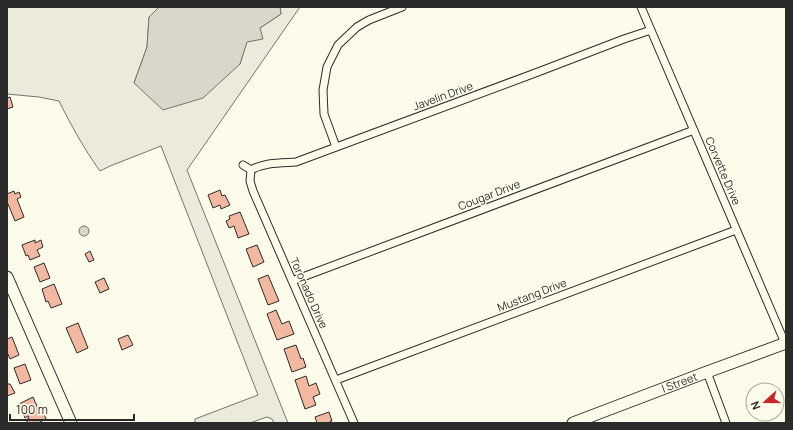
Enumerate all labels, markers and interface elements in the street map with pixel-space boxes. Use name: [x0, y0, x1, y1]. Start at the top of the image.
street label: Javelin Drive: [411, 78, 475, 113]
street label: Corvette Drive: [702, 134, 745, 208]
street label: Cougar Drive: [456, 176, 523, 213]
street label: Toronado Drive: [287, 255, 332, 331]
street label: Mustang Drive: [495, 274, 569, 315]
street label: I Street: [659, 368, 699, 396]
north arrow: [745, 382, 785, 422]
scale bar: [10, 396, 134, 422]
text: N: [747, 399, 764, 412]
text: 100 m: [16, 401, 48, 418]

